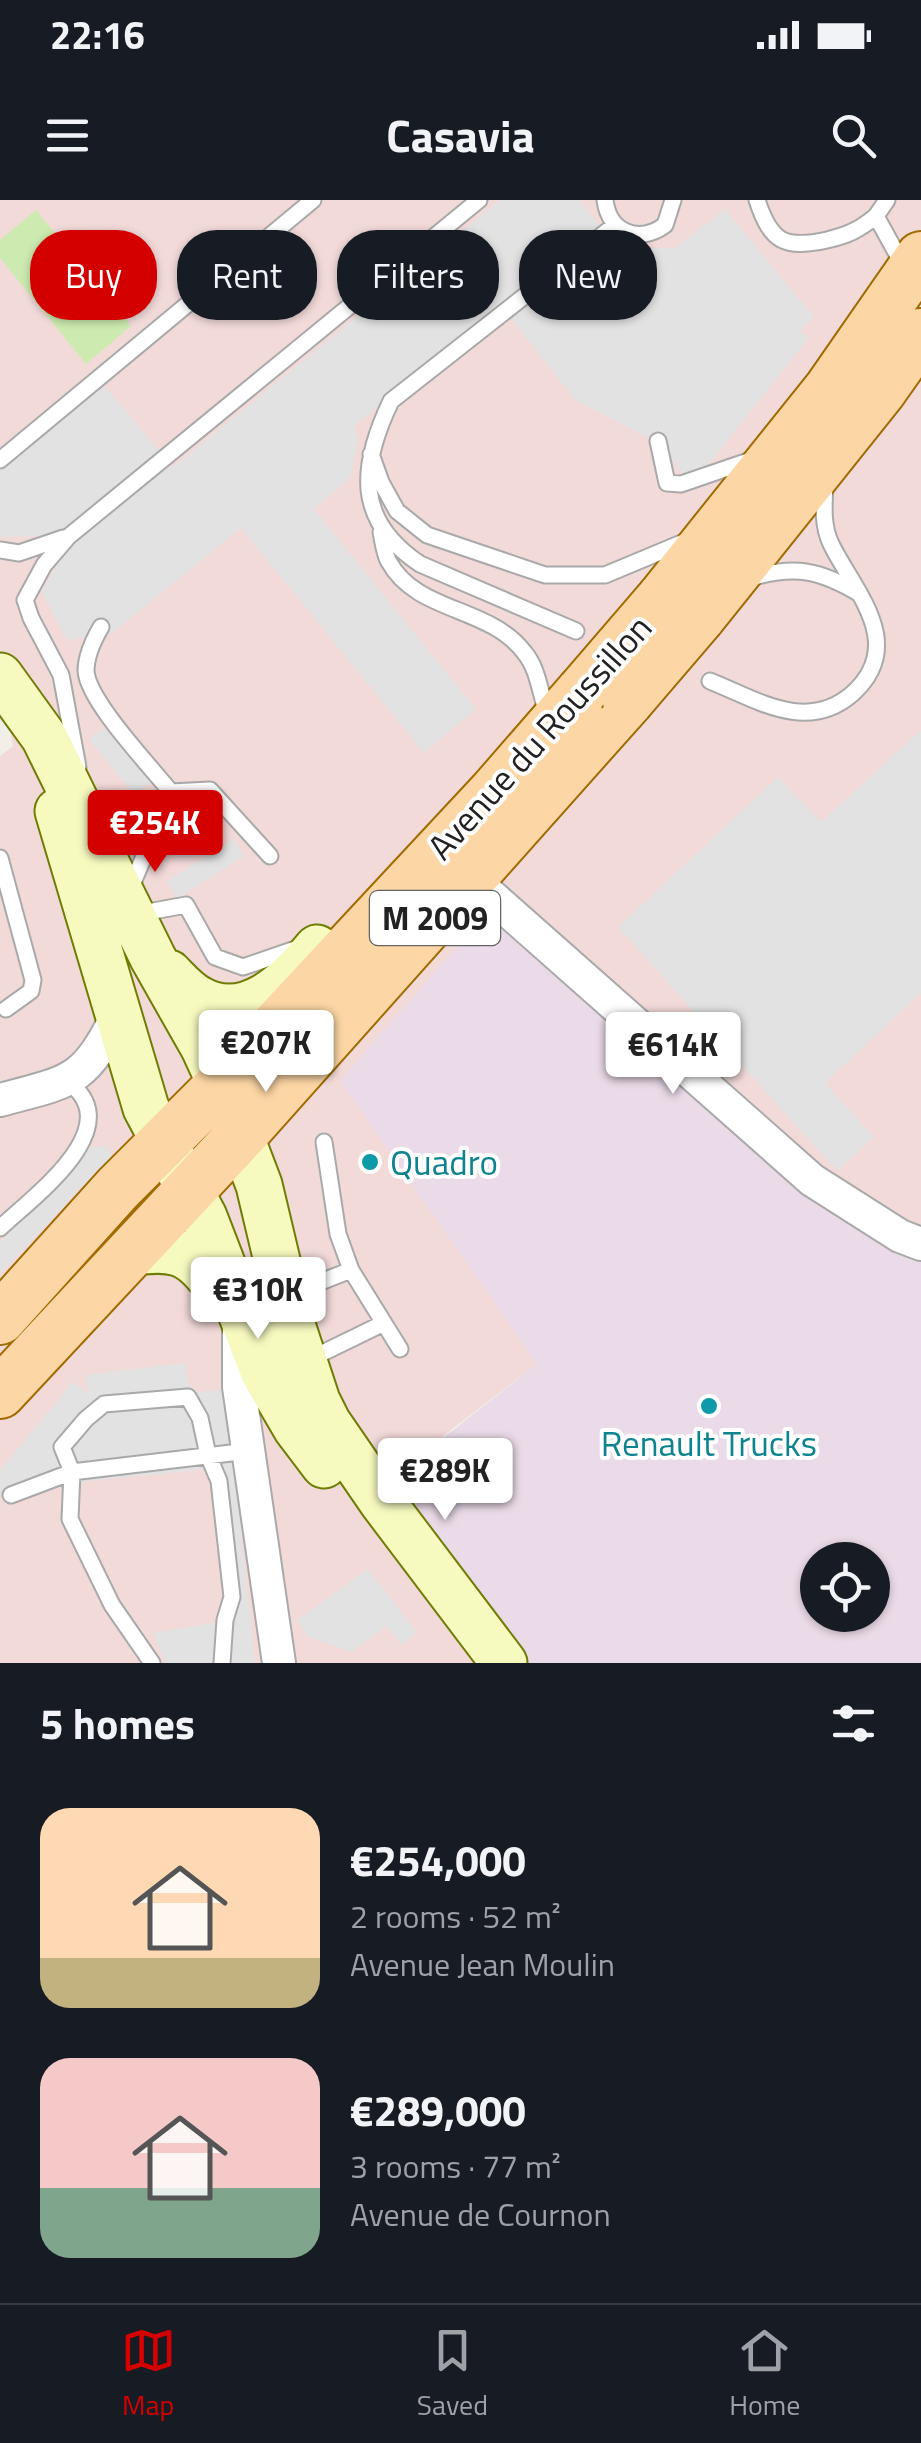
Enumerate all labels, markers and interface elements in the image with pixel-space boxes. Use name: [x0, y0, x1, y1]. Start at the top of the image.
text: 22:16: [50, 6, 145, 64]
text: Casavia: [386, 101, 535, 169]
icon: menu: [40, 108, 95, 163]
icon: search: [826, 108, 881, 163]
chip: Buy: [30, 230, 157, 320]
chip: Rent: [177, 230, 317, 320]
chip: Filters: [337, 230, 499, 320]
chip: New: [519, 230, 657, 320]
street label: Avenue du Roussillon: [414, 602, 664, 872]
pin: €254K: [85, 790, 225, 875]
text: €254K: [110, 798, 200, 846]
road number: M 2009: [370, 891, 500, 945]
pin: €207K: [196, 1010, 336, 1095]
pin: €614K: [603, 1012, 743, 1097]
text: €207K: [221, 1018, 311, 1066]
text: €614K: [628, 1020, 718, 1068]
place label: Quadro: [390, 1135, 498, 1189]
marker: Quadro: [359, 1151, 381, 1173]
pin: €310K: [188, 1257, 328, 1342]
text: €310K: [213, 1265, 303, 1313]
marker: Renault Trucks: [698, 1395, 720, 1417]
place label: Renault Trucks: [601, 1416, 817, 1470]
pin: €289K: [375, 1438, 515, 1523]
text: €289K: [400, 1446, 490, 1494]
map controls: [800, 1542, 890, 1632]
button: locate: [800, 1542, 890, 1632]
text: 5 homes: [40, 1691, 195, 1755]
icon: filters: [826, 1696, 881, 1751]
text: €254,000: [350, 1828, 526, 1892]
icon: home: [120, 1848, 240, 1968]
text: 2 rooms · 52 m²: [350, 1892, 561, 1940]
text: Avenue Jean Moulin: [350, 1940, 615, 1988]
text: €289,000: [350, 2078, 526, 2142]
icon: home: [120, 2098, 240, 2218]
text: 3 rooms · 77 m²: [350, 2142, 561, 2190]
text: Avenue de Cournon: [350, 2190, 611, 2238]
tab: Map: [121, 2323, 176, 2426]
tab: Saved: [417, 2323, 488, 2426]
tab: Home: [729, 2323, 800, 2426]

